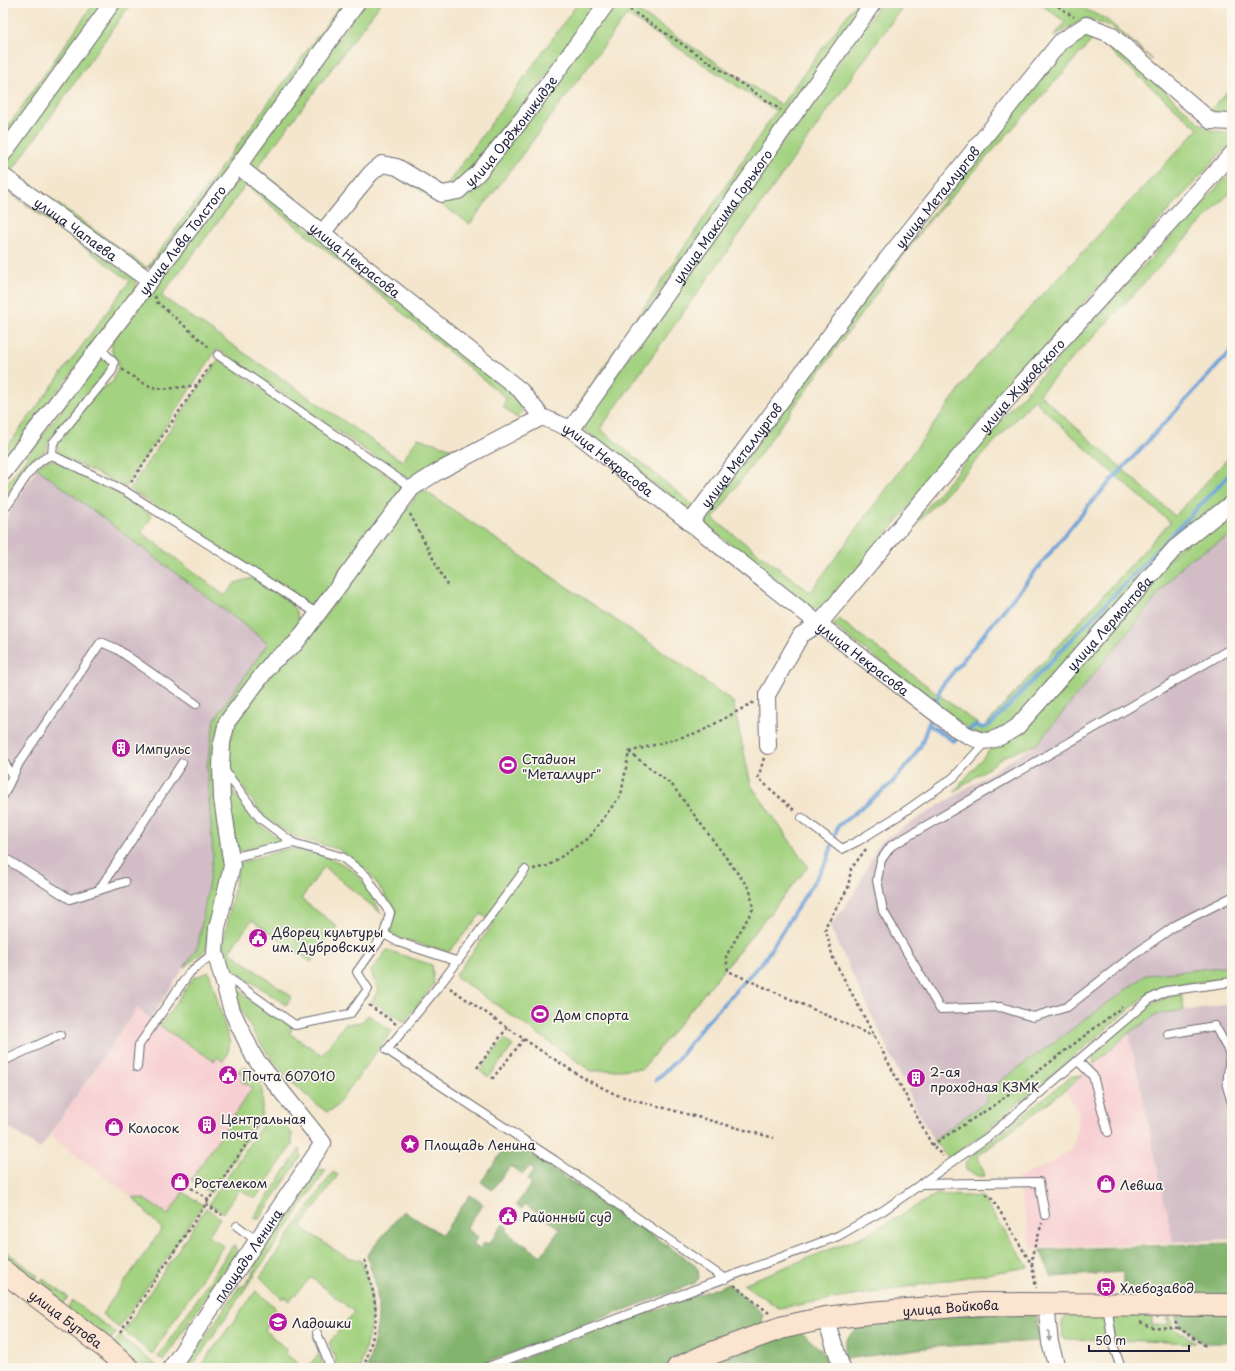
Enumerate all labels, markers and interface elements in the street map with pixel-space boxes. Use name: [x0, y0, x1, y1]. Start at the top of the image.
street label: улица Орджоникидзе: [460, 71, 561, 190]
street label: улица Металлургов: [890, 142, 983, 252]
street label: улица Максима Горького: [668, 145, 776, 287]
street label: улица Льва Толстого: [134, 181, 230, 298]
street label: улица Чапаева: [31, 192, 122, 265]
street label: улица Некрасова: [306, 217, 406, 302]
street label: улица Жуковского: [974, 334, 1068, 436]
street label: улица Металлургов: [696, 399, 786, 511]
street label: улица Некрасова: [560, 417, 659, 501]
street label: улица Лермонтова: [1062, 571, 1157, 675]
street label: улица Некрасова: [814, 617, 914, 700]
building icon: Импульс: [110, 737, 132, 759]
place label: Импульс: [135, 739, 190, 758]
place label: Стадион "Металлург": [522, 749, 601, 783]
sports icon: Стадион "Металлург": [497, 754, 519, 776]
place label: Дворец культуры им. Дубровских: [271, 922, 383, 956]
public building icon: Дворец культуры им. Дубровских: [247, 927, 269, 949]
sports icon: Дом спорта: [529, 1003, 551, 1025]
place label: Дом спорта: [553, 1005, 629, 1024]
place label: 2-ая проходная КЗМК: [930, 1062, 1039, 1096]
public building icon: Почта 607010: [217, 1064, 239, 1086]
place label: Почта 607010: [242, 1066, 335, 1085]
building icon: 2-ая проходная КЗМК: [905, 1067, 927, 1089]
place label: Центральная почта: [221, 1109, 306, 1143]
building icon: Центральная почта: [196, 1114, 218, 1136]
shop icon: Колосок: [103, 1116, 125, 1138]
place label: Колосок: [128, 1118, 180, 1137]
place icon: Площадь Ленина: [399, 1133, 421, 1155]
place label: Площадь Ленина: [424, 1135, 536, 1154]
shop icon: Ростелеком: [169, 1171, 191, 1193]
place label: Ростелеком: [194, 1173, 267, 1192]
shop icon: Левша: [1095, 1173, 1117, 1195]
place label: Левша: [1120, 1175, 1163, 1194]
street label: площадь Ленина: [209, 1204, 286, 1306]
public building icon: Районный суд: [497, 1205, 519, 1227]
place label: Районный суд: [522, 1207, 612, 1226]
bus stop icon: Хлебозавод: [1095, 1276, 1117, 1298]
place label: Хлебозавод: [1120, 1278, 1194, 1297]
street label: улица Бутова: [26, 1285, 108, 1353]
street label: улица Войкова: [902, 1294, 1000, 1320]
school or university icon: Ладошки: [267, 1311, 289, 1333]
place label: Ладошки: [292, 1313, 351, 1332]
scale bar: [1089, 1327, 1189, 1353]
one-way arrow: [1045, 1330, 1052, 1342]
text: 50 m: [1095, 1331, 1126, 1349]

